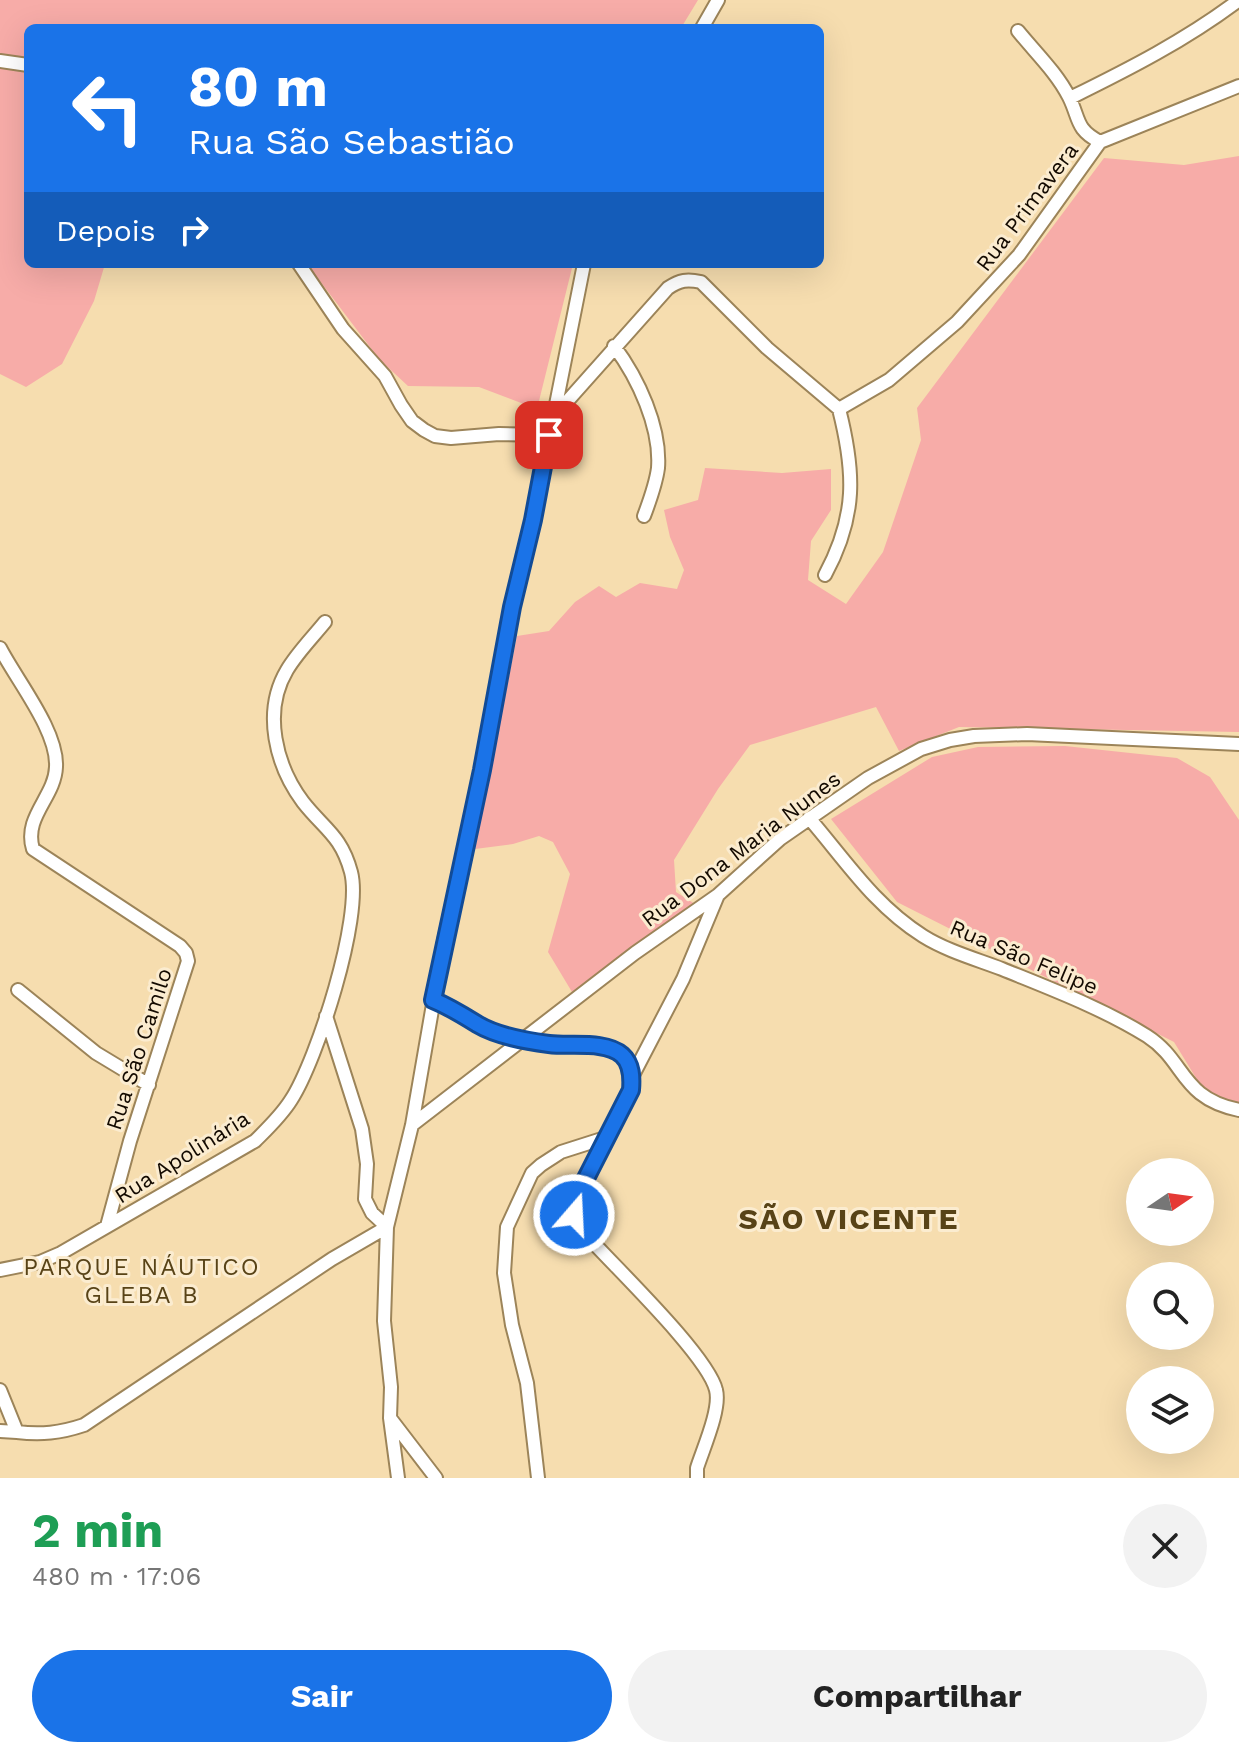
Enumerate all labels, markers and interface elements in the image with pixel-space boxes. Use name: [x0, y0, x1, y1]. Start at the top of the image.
text: 80 m: [188, 54, 328, 120]
icon: left: [56, 56, 160, 160]
text: Rua São Sebastião: [188, 121, 515, 163]
street label: Rua Primavera: [971, 138, 1083, 276]
icon: right: [172, 208, 216, 252]
text: Depois: [56, 213, 156, 248]
pin: [515, 401, 583, 469]
icon: arrive: [527, 413, 571, 457]
street label: Rua Dona Maria Nunes: [637, 766, 845, 932]
street label: Rua São Felipe: [946, 915, 1102, 999]
street label: Rua São Camilo: [101, 965, 177, 1133]
street label: Rua Apolinária: [110, 1106, 254, 1208]
north arrow: [1126, 1158, 1214, 1246]
map controls: [1126, 1158, 1214, 1454]
position arrow: [532, 1173, 616, 1257]
district label: SÃO VICENTE: [739, 1201, 959, 1236]
district label: PARQUE NÁUTICO GLEBA B: [23, 1253, 261, 1309]
button: search: [1126, 1262, 1214, 1350]
button: layers: [1126, 1366, 1214, 1454]
text: 2 min: [32, 1502, 163, 1559]
button: close: [1123, 1504, 1207, 1588]
text: 480 m · 17:06: [32, 1561, 201, 1591]
button: Sair: [32, 1650, 612, 1742]
button: Compartilhar: [628, 1650, 1207, 1742]

